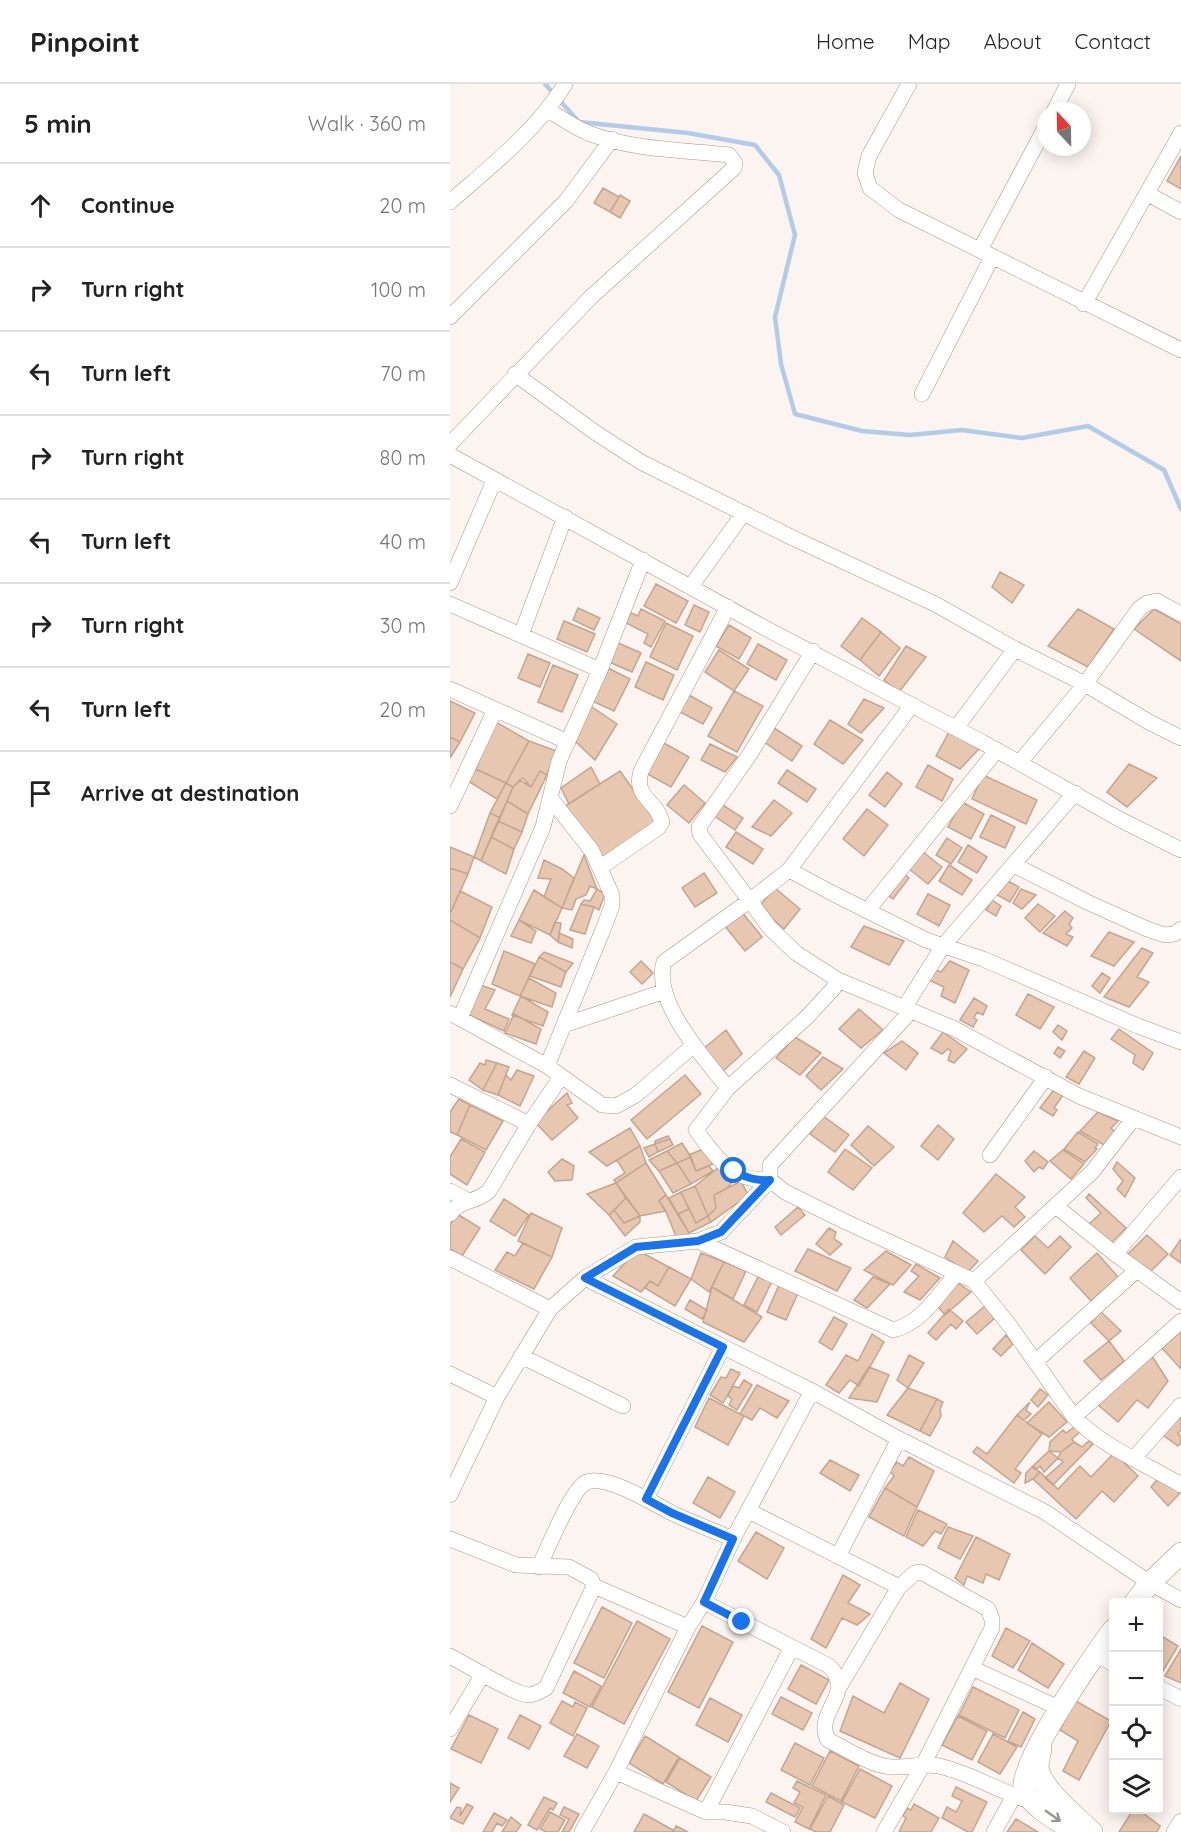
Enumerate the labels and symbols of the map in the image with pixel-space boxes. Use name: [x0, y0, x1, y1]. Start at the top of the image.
north arrow: [1037, 102, 1091, 156]
route start: [720, 1157, 746, 1183]
route end: [728, 1608, 754, 1634]
one-way arrow: [1044, 1810, 1060, 1823]

